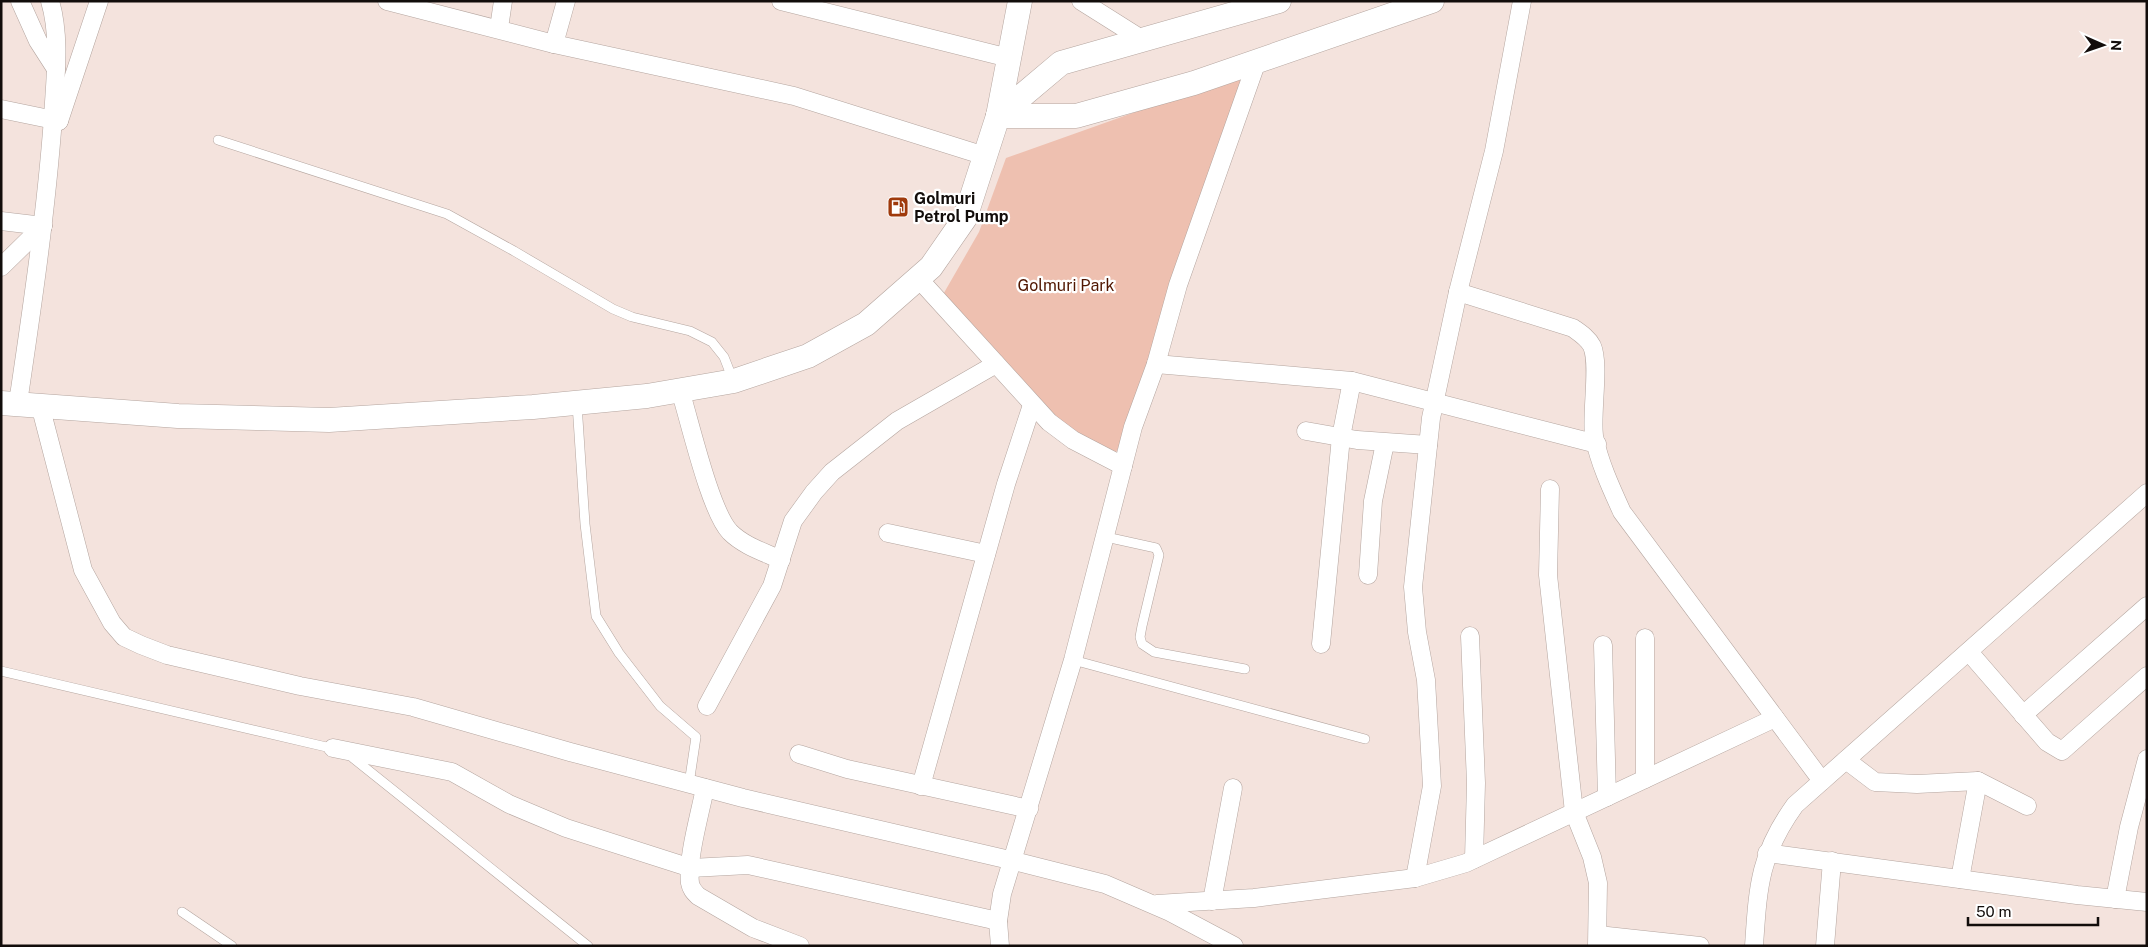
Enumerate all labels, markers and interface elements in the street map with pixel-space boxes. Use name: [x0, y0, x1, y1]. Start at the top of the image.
north arrow: [2078, 20, 2128, 70]
text: N: [2108, 40, 2124, 51]
place label: Golmuri Petrol Pump: [914, 189, 1009, 226]
fuel station icon: Golmuri Petrol Pump: [886, 195, 910, 219]
park label: Golmuri Park: [1017, 276, 1115, 295]
scale bar: [1968, 894, 2098, 926]
text: 50 m: [1976, 903, 2011, 920]

